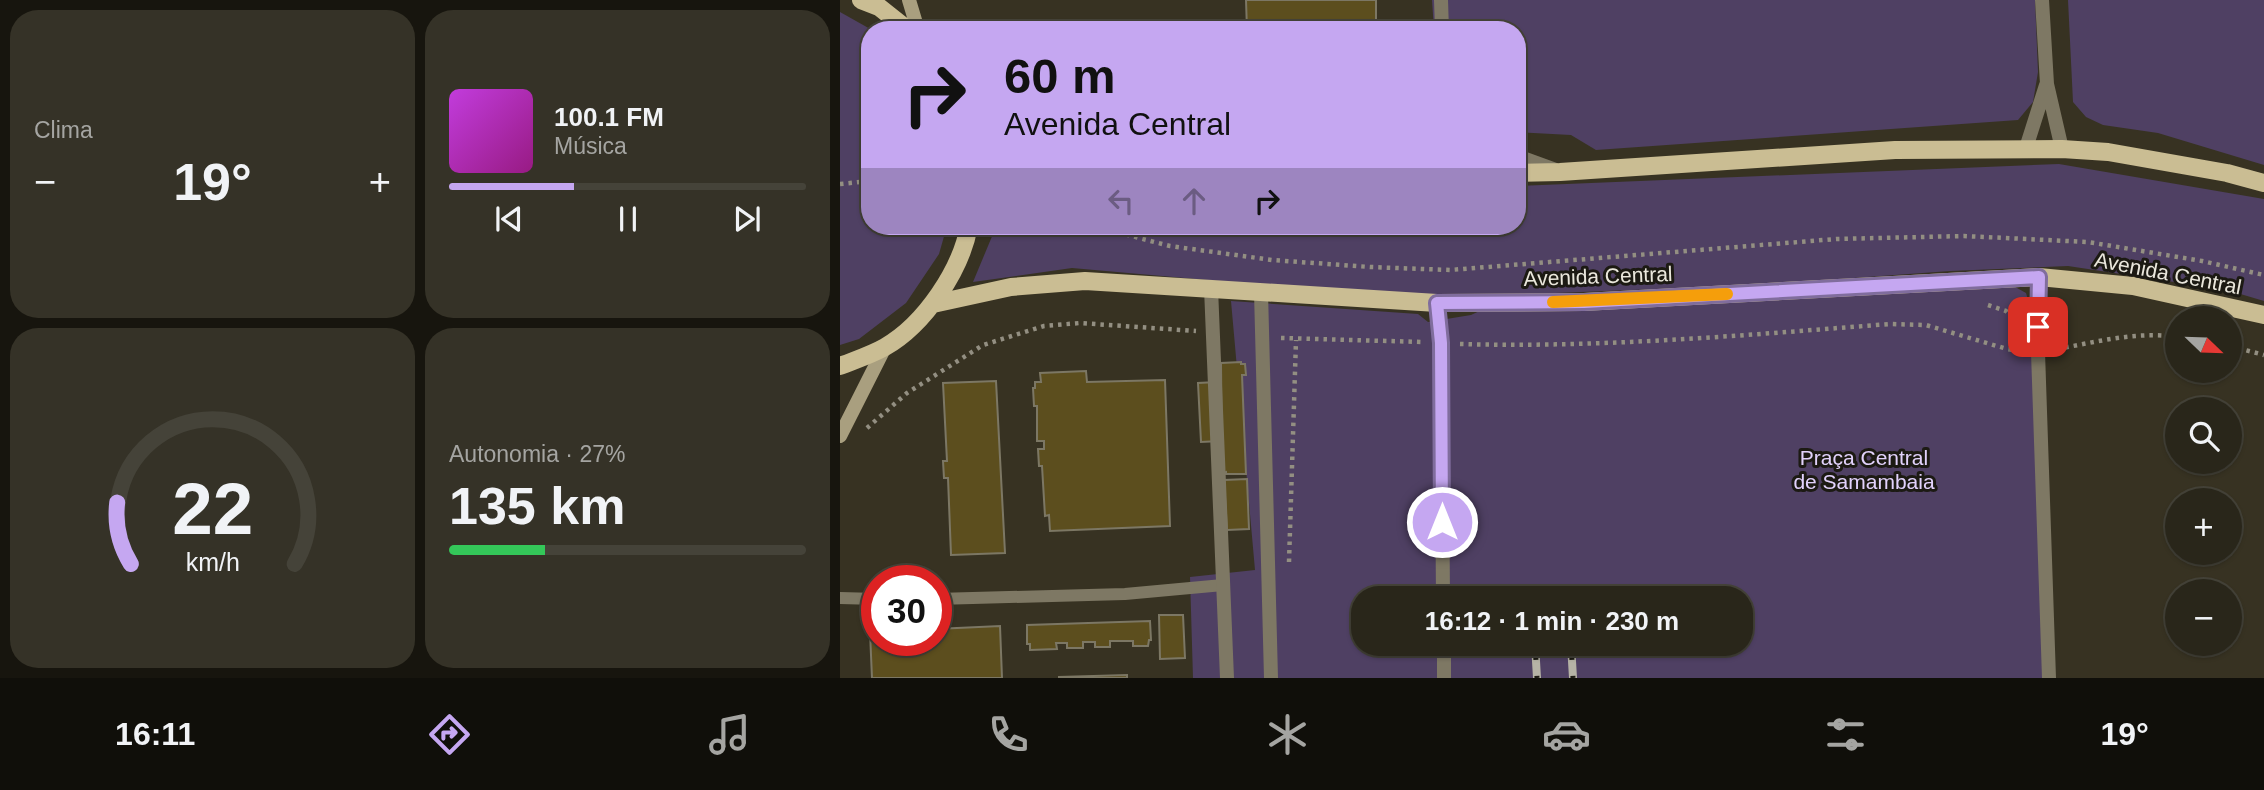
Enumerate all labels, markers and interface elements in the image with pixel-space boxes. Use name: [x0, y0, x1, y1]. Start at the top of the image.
icon: right: [889, 49, 980, 140]
text: 60 m: [1004, 49, 1116, 103]
text: 100.1 FM: [554, 102, 664, 132]
text: Avenida Central: [1004, 106, 1231, 142]
text: Clima: [34, 117, 93, 143]
text: Música: [554, 133, 627, 159]
text: 19°: [173, 153, 252, 211]
text: −: [34, 161, 56, 203]
text: +: [369, 161, 391, 203]
icon: left: [1102, 182, 1140, 220]
icon: ahead: [1175, 182, 1213, 220]
icon: right: [1248, 182, 1286, 220]
icon: previous: [490, 200, 528, 238]
icon: pause: [609, 200, 647, 238]
icon: next: [728, 200, 766, 238]
street label: Avenida Central: [2093, 247, 2243, 299]
street label: Avenida Central: [1523, 262, 1673, 290]
pin: [2008, 297, 2068, 357]
north arrow: [2165, 306, 2242, 383]
map controls: [2165, 306, 2242, 656]
icon: arrive: [2019, 308, 2057, 346]
button: search: [2165, 397, 2242, 474]
text: Autonomia · 27%: [449, 441, 625, 467]
park label: Praça Central de Samambaia: [1793, 446, 1935, 493]
text: 22: [172, 468, 253, 549]
text: 135 km: [449, 477, 625, 535]
position arrow: [1405, 485, 1479, 559]
button: +: [2165, 488, 2242, 565]
text: km/h: [185, 548, 240, 576]
speed limit sign: 30: [861, 565, 952, 656]
button: −: [2165, 579, 2242, 656]
text: 16:12 · 1 min · 230 m: [1425, 606, 1679, 636]
icon: directions: [425, 710, 474, 759]
icon: music: [705, 710, 754, 759]
icon: phone: [984, 710, 1033, 759]
icon: climate: [1263, 710, 1312, 759]
icon: car: [1542, 710, 1591, 759]
icon: filters: [1821, 710, 1870, 759]
text: 16:11: [115, 716, 195, 752]
text: 19°: [2100, 716, 2149, 752]

